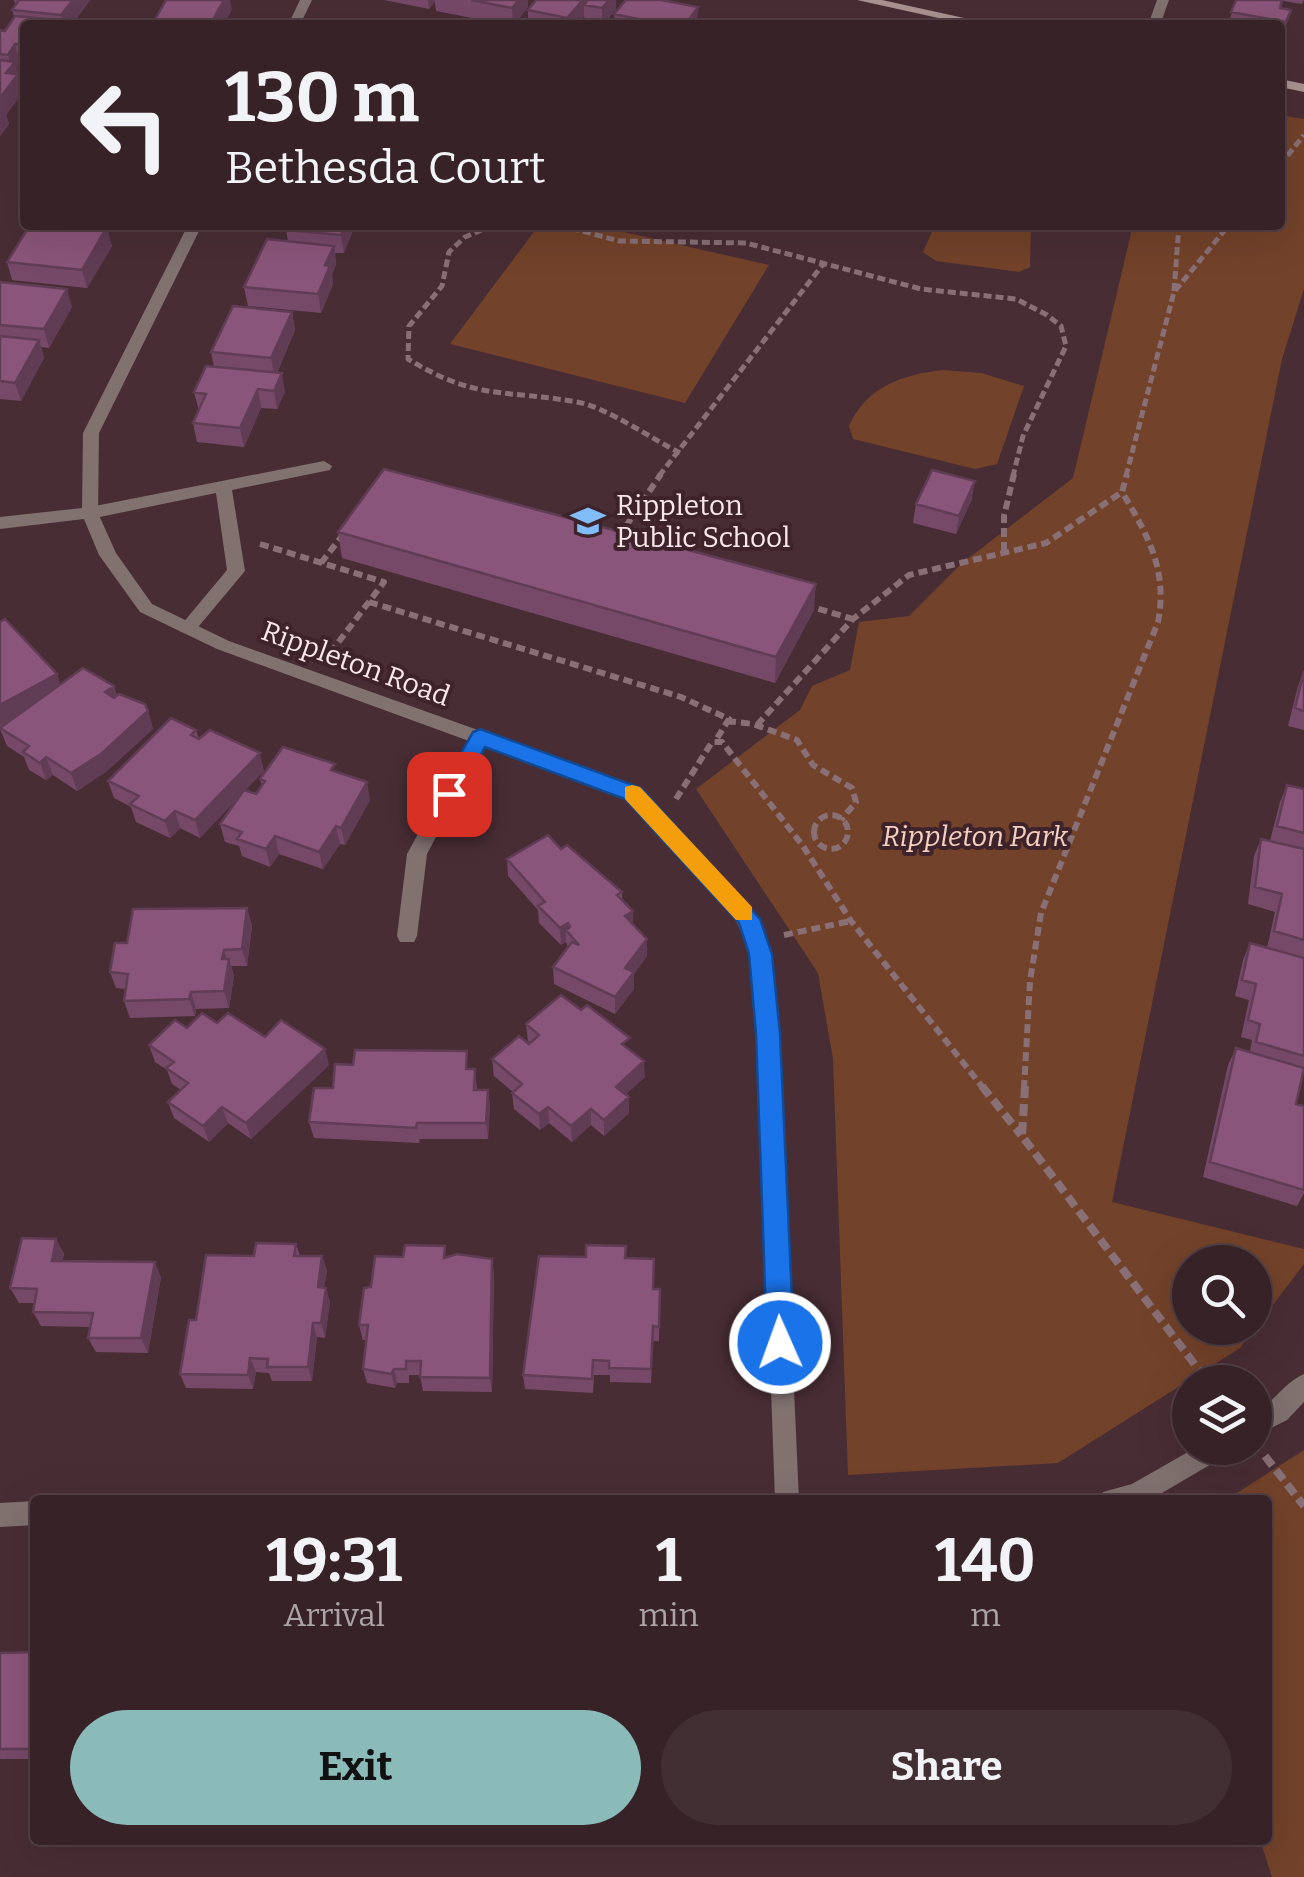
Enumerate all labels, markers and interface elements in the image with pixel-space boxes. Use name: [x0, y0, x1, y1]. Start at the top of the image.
text: 130 m: [225, 56, 419, 140]
icon: left: [60, 60, 190, 190]
text: Bethesda Court: [225, 141, 546, 195]
place label: Rippleton Public School: [616, 489, 790, 554]
school or university icon: Rippleton Public School: [569, 502, 607, 540]
street label: Rippleton Road: [257, 614, 455, 713]
pin: [407, 752, 492, 837]
icon: arrive: [422, 767, 477, 822]
park label: Rippleton Park: [882, 820, 1069, 853]
map controls: [1172, 1245, 1272, 1465]
button: search: [1172, 1245, 1272, 1345]
position arrow: [728, 1291, 832, 1395]
button: layers: [1172, 1365, 1272, 1465]
text: 19:31: [266, 1525, 402, 1597]
text: 1: [656, 1525, 682, 1597]
text: 140: [935, 1525, 1036, 1597]
text: Arrival: [284, 1596, 385, 1634]
text: min: [638, 1596, 699, 1634]
text: m: [970, 1596, 1001, 1634]
button: Exit: [70, 1710, 641, 1825]
button: Share: [661, 1710, 1232, 1825]

